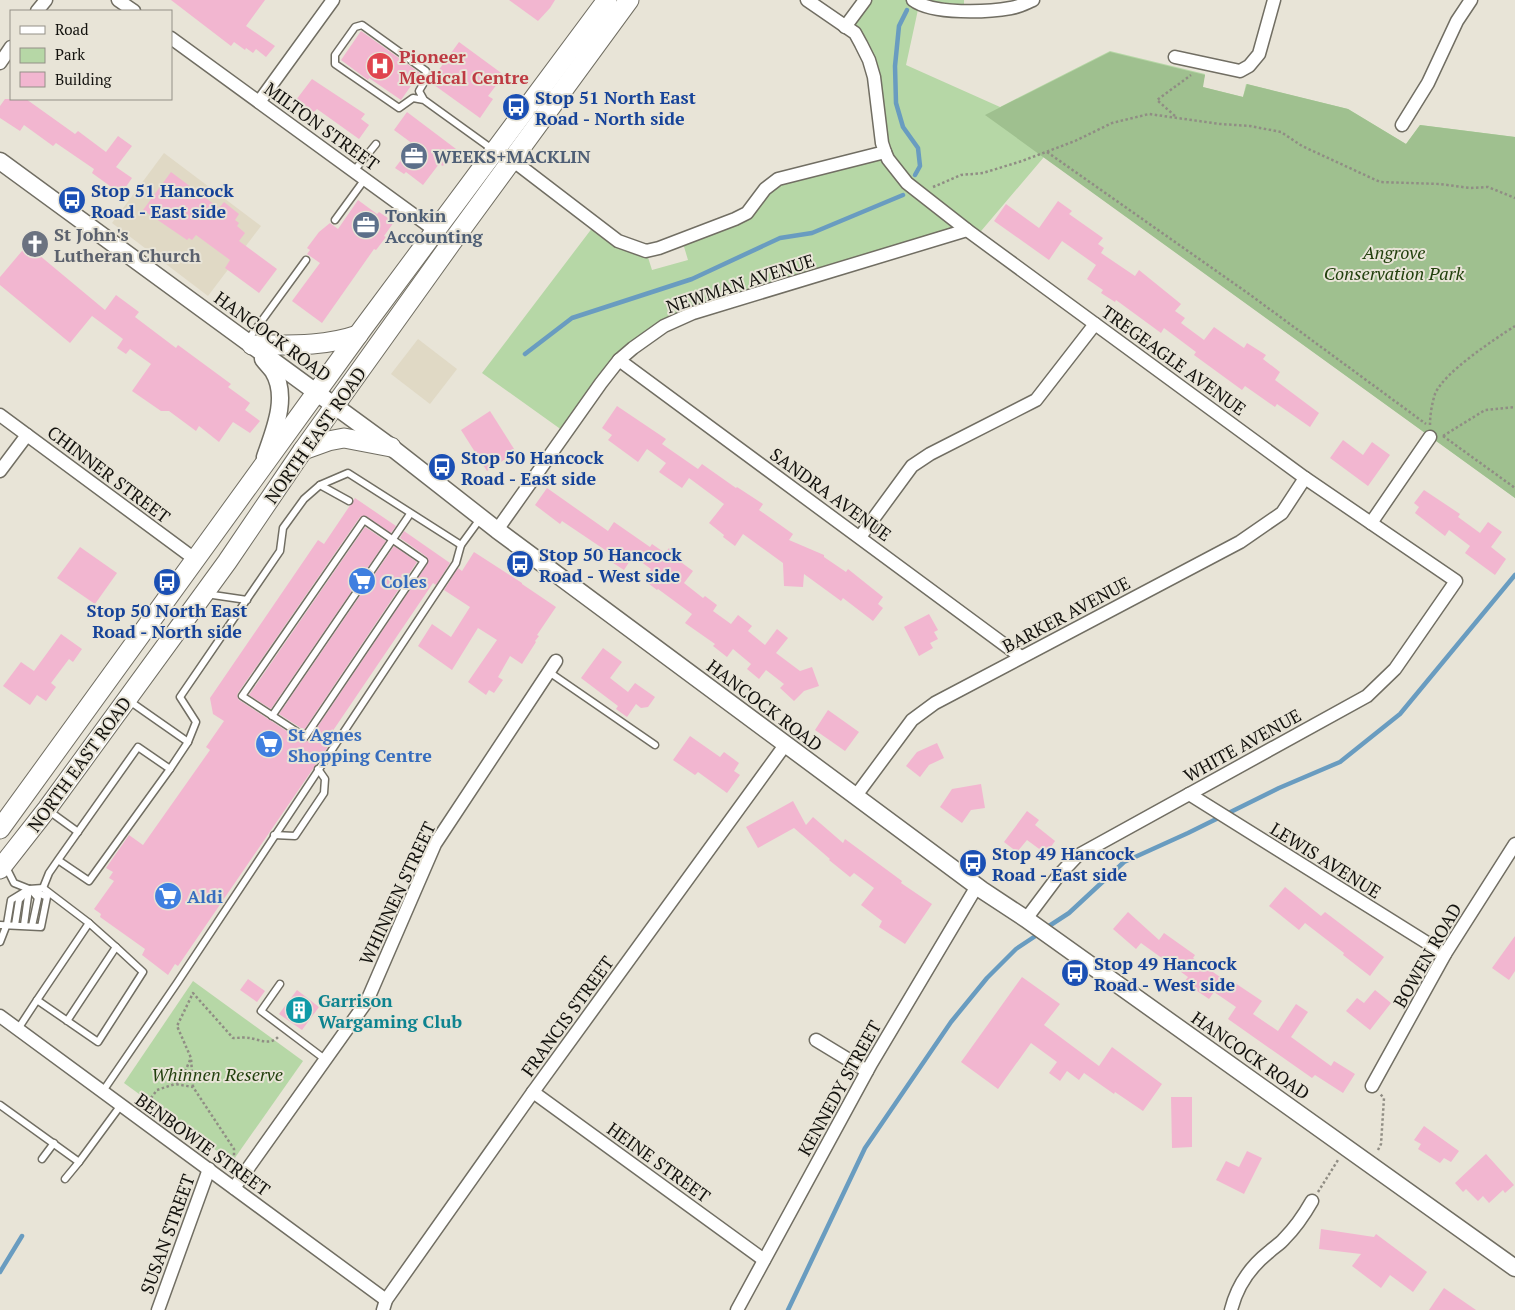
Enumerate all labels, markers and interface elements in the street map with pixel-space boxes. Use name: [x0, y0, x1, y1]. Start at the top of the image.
legend: [10, 10, 172, 100]
text: Road: [55, 19, 88, 39]
text: Park: [55, 44, 85, 64]
place label: Pioneer Medical Centre: [399, 44, 529, 89]
hospital icon: Pioneer Medical Centre: [365, 51, 395, 81]
text: Building: [55, 69, 113, 89]
street label: MILTON STREET: [260, 76, 384, 176]
place label: Stop 51 North East Road - North side: [535, 85, 696, 130]
bus stop icon: Stop 51 North East Road - North side: [501, 92, 531, 122]
office icon: WEEKS+MACKLIN: [399, 141, 429, 171]
place label: WEEKS+MACKLIN: [433, 144, 591, 168]
place label: Stop 51 Hancock Road - East side: [91, 178, 234, 223]
bus stop icon: Stop 51 Hancock Road - East side: [57, 185, 87, 215]
place label: Tonkin Accounting: [385, 203, 484, 248]
office icon: Tonkin Accounting: [351, 210, 381, 240]
place label: St John's Lutheran Church: [54, 222, 201, 267]
church icon: St John's Lutheran Church: [20, 229, 50, 259]
park label: Angrove Conservation Park: [1324, 240, 1465, 285]
street label: NEWMAN AVENUE: [663, 248, 817, 318]
street label: HANCOCK ROAD: [210, 285, 336, 387]
street label: TREGEAGLE AVENUE: [1097, 299, 1251, 421]
street label: NORTH EAST ROAD: [259, 362, 371, 508]
street label: CHINNER STREET: [43, 420, 175, 528]
street label: SANDRA AVENUE: [766, 442, 896, 546]
place label: Stop 50 Hancock Road - East side: [461, 445, 604, 490]
bus stop icon: Stop 50 Hancock Road - East side: [427, 452, 457, 482]
place label: Stop 50 Hancock Road - West side: [539, 542, 682, 587]
bus stop icon: Stop 50 Hancock Road - West side: [505, 549, 535, 579]
supermarket icon: Coles: [347, 566, 377, 596]
bus stop icon: Stop 50 North East Road - North side: [152, 567, 182, 597]
place label: Coles: [381, 569, 427, 593]
street label: BARKER AVENUE: [998, 570, 1134, 658]
place label: Stop 50 North East Road - North side: [87, 598, 247, 643]
street label: HANCOCK ROAD: [702, 654, 828, 756]
street label: NORTH EAST ROAD: [22, 691, 136, 837]
street label: WHITE AVENUE: [1179, 703, 1305, 787]
place label: St Agnes Shopping Centre: [288, 722, 432, 767]
supermarket icon: St Agnes Shopping Centre: [254, 729, 284, 759]
street label: LEWIS AVENUE: [1266, 816, 1386, 904]
street label: WHINNEN STREET: [353, 818, 441, 968]
place label: Stop 49 Hancock Road - East side: [992, 841, 1135, 886]
bus stop icon: Stop 49 Hancock Road - East side: [958, 848, 988, 878]
supermarket icon: Aldi: [153, 881, 183, 911]
place label: Aldi: [187, 884, 223, 908]
street label: BOWEN ROAD: [1387, 898, 1467, 1012]
street label: FRANCIS STREET: [515, 951, 619, 1081]
place label: Stop 49 Hancock Road - West side: [1094, 951, 1237, 996]
bus stop icon: Stop 49 Hancock Road - West side: [1060, 958, 1090, 988]
place label: Garrison Wargaming Club: [318, 988, 462, 1033]
building icon: Garrison Wargaming Club: [284, 995, 314, 1025]
street label: HANCOCK ROAD: [1187, 1005, 1315, 1105]
street label: KENNEDY STREET: [792, 1016, 886, 1160]
park label: Whinnen Reserve: [151, 1062, 283, 1086]
street label: BENBOWIE STREET: [131, 1087, 275, 1201]
street label: HEINE STREET: [602, 1116, 716, 1208]
street label: SUSAN STREET: [134, 1171, 200, 1297]

